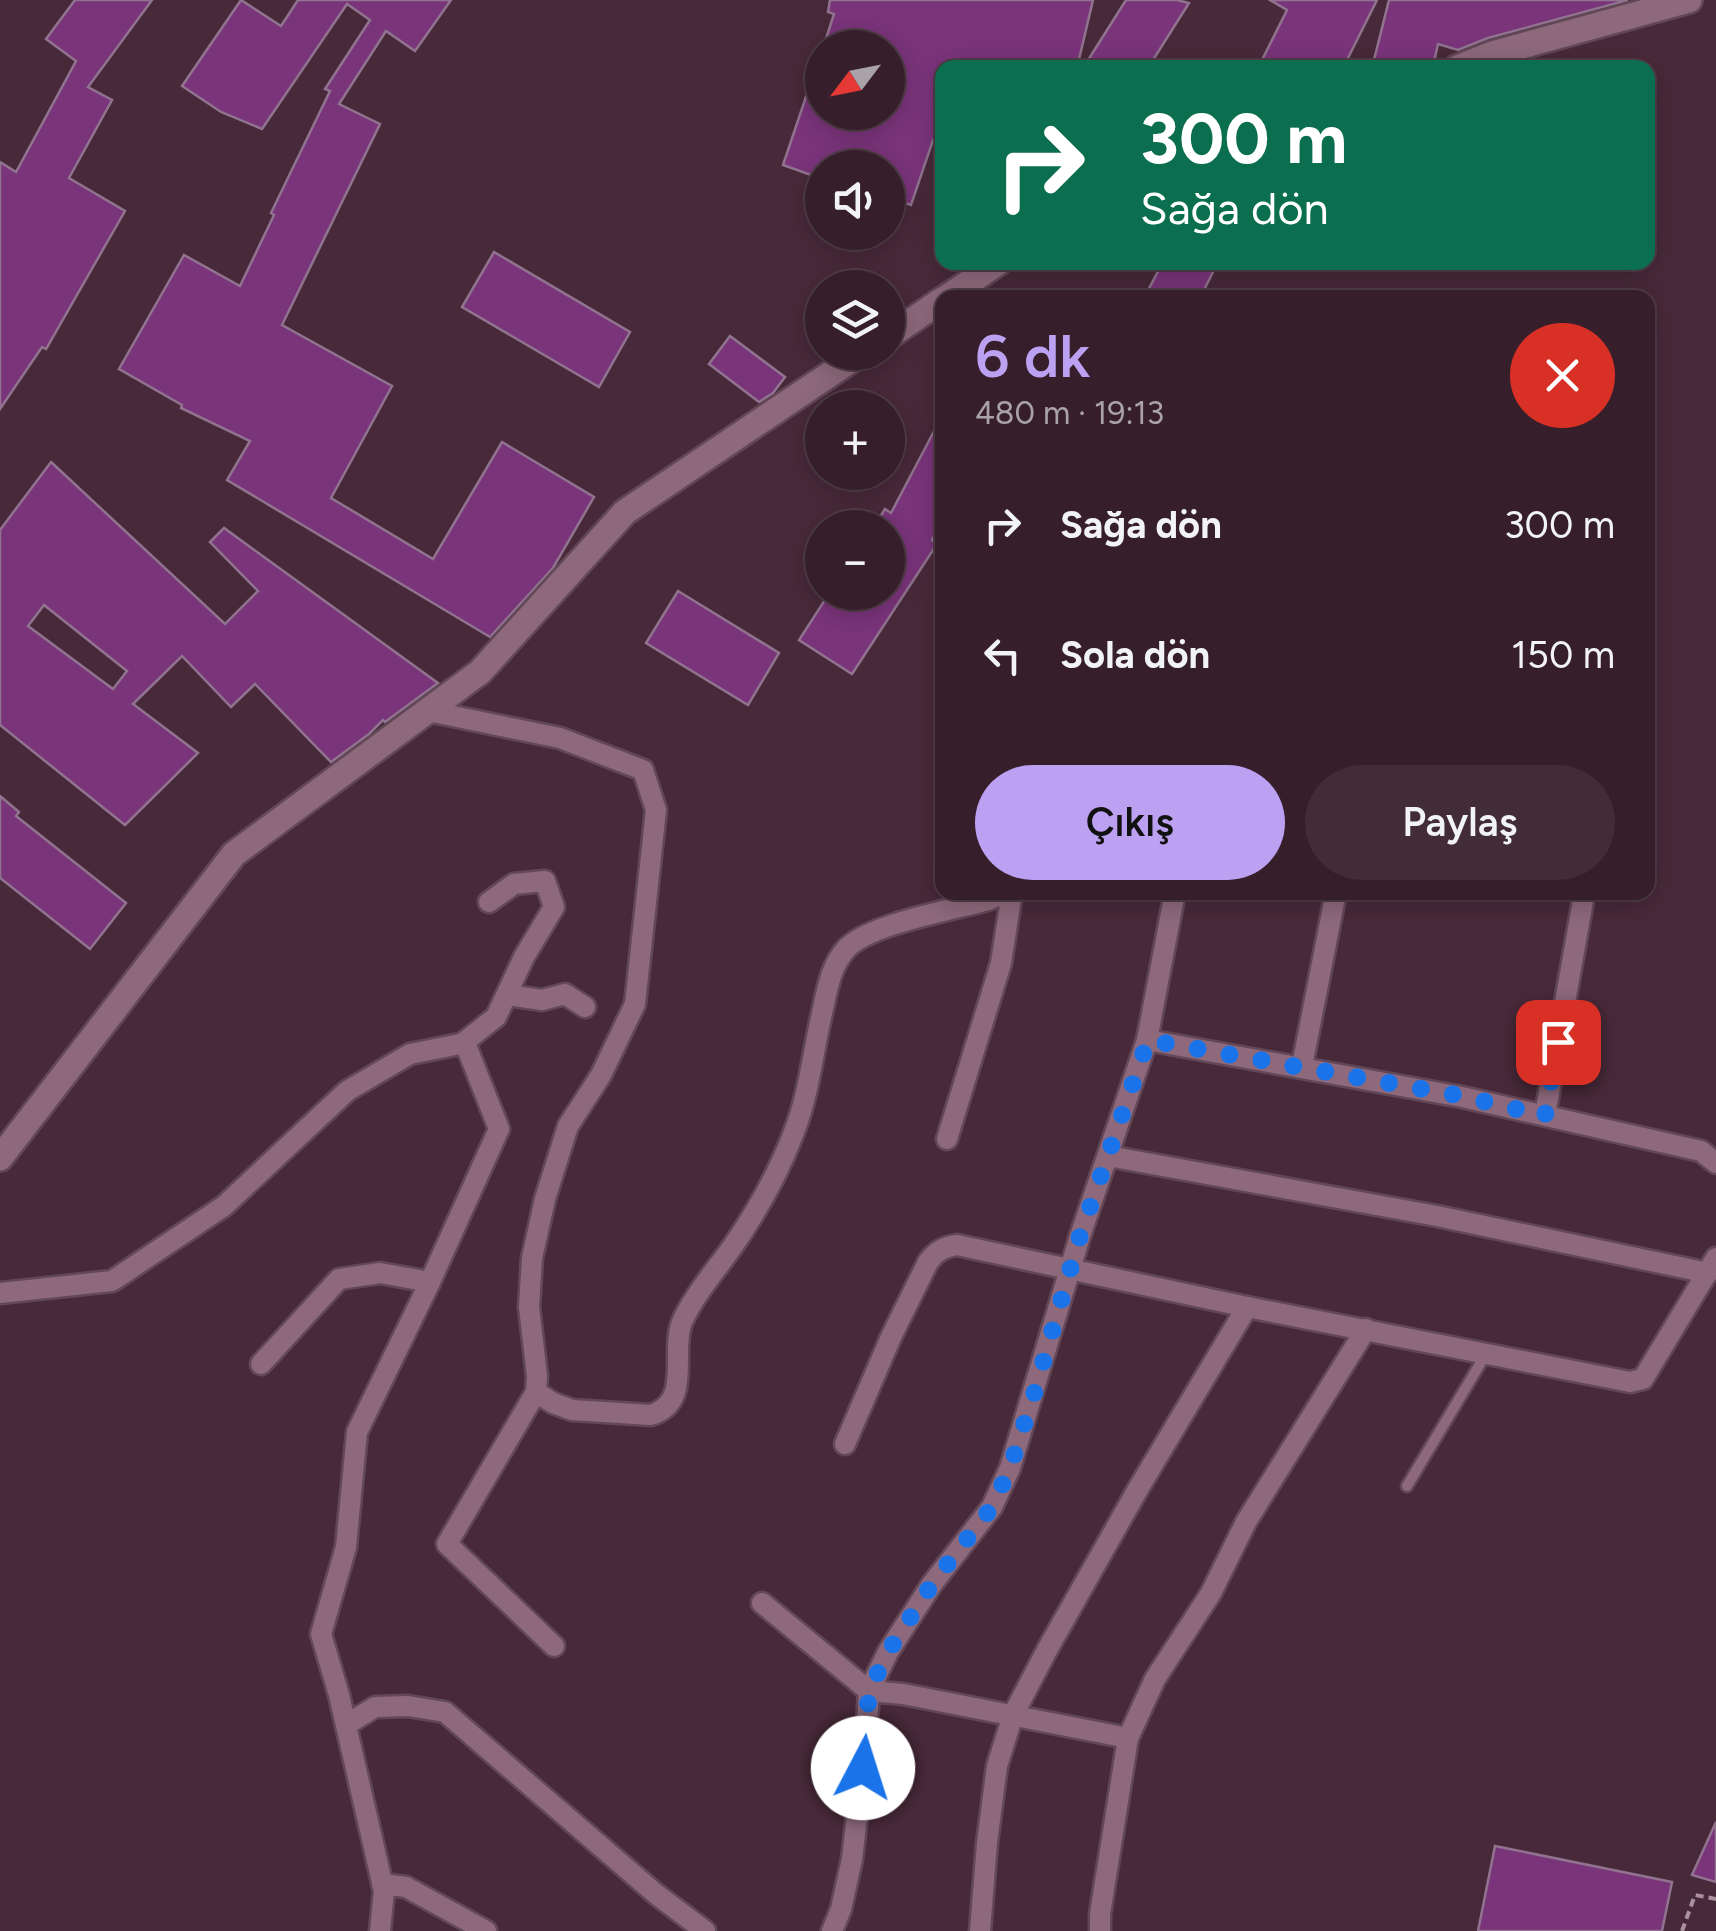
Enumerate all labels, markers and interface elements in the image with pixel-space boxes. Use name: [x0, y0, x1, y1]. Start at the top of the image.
north arrow: [805, 30, 905, 130]
map controls: [805, 30, 905, 610]
text: 300 m: [1140, 96, 1347, 181]
icon: right: [975, 100, 1105, 230]
button: sound: [805, 150, 905, 250]
text: Sağa dön: [1140, 181, 1329, 235]
button: layers: [805, 270, 905, 370]
text: 6 dk: [975, 320, 1090, 392]
button: close: [1510, 323, 1615, 428]
button: +: [805, 390, 905, 490]
text: 480 m · 19:13: [975, 394, 1164, 432]
icon: right: [975, 498, 1030, 553]
text: Sağa dön: [1060, 502, 1222, 548]
text: 300 m: [1504, 502, 1615, 548]
button: −: [805, 510, 905, 610]
icon: left: [975, 628, 1030, 683]
text: Sola dön: [1060, 632, 1210, 678]
text: 150 m: [1511, 632, 1615, 678]
button: Çıkış: [975, 765, 1285, 880]
button: Paylaş: [1305, 765, 1615, 880]
pin: [1516, 1000, 1601, 1085]
icon: arrive: [1531, 1015, 1586, 1070]
position arrow: [811, 1716, 915, 1820]

